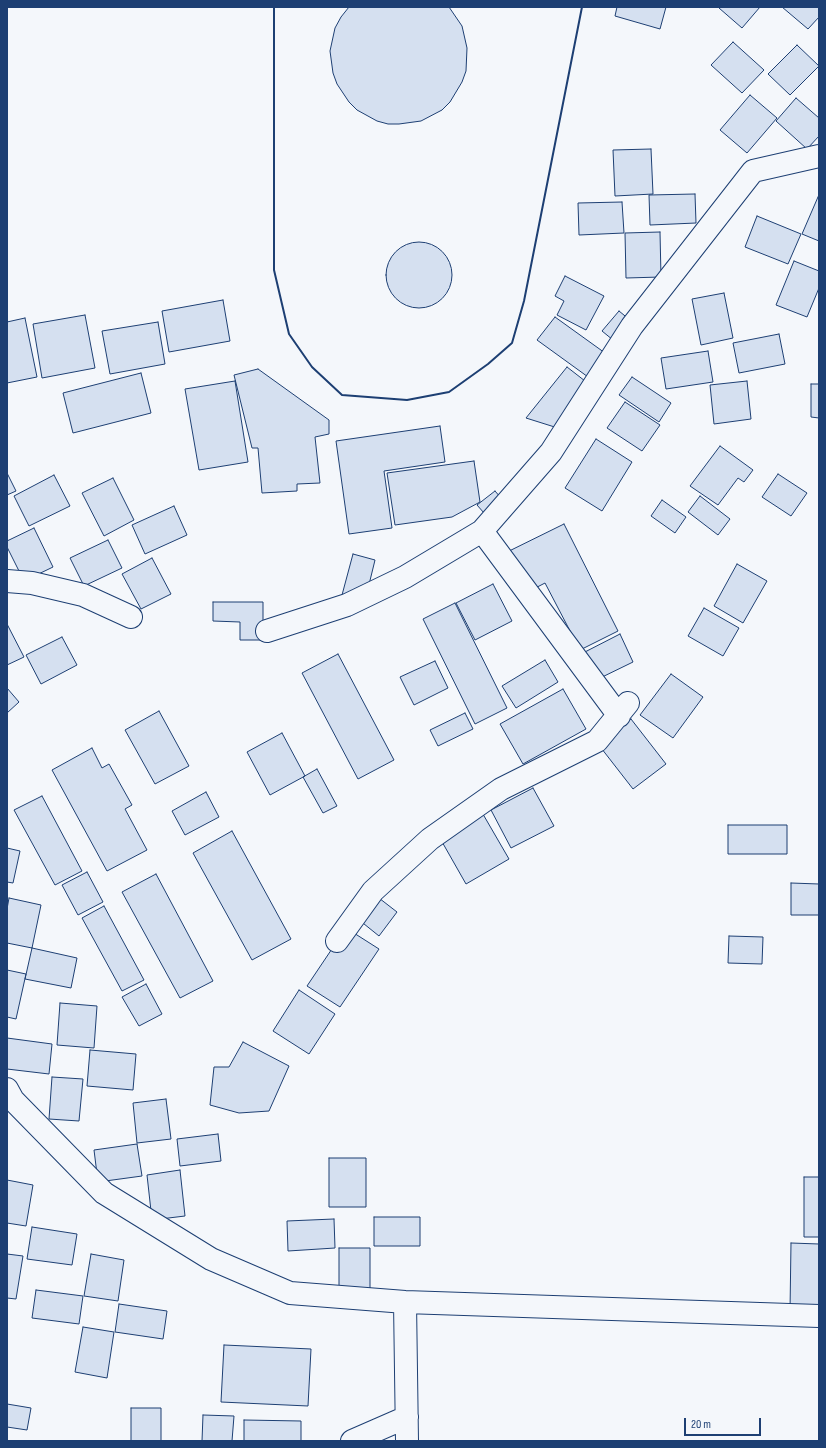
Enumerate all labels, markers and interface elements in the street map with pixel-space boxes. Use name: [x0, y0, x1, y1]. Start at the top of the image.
scale bar: [686, 1410, 763, 1436]
text: 20 m: [691, 1417, 711, 1432]

